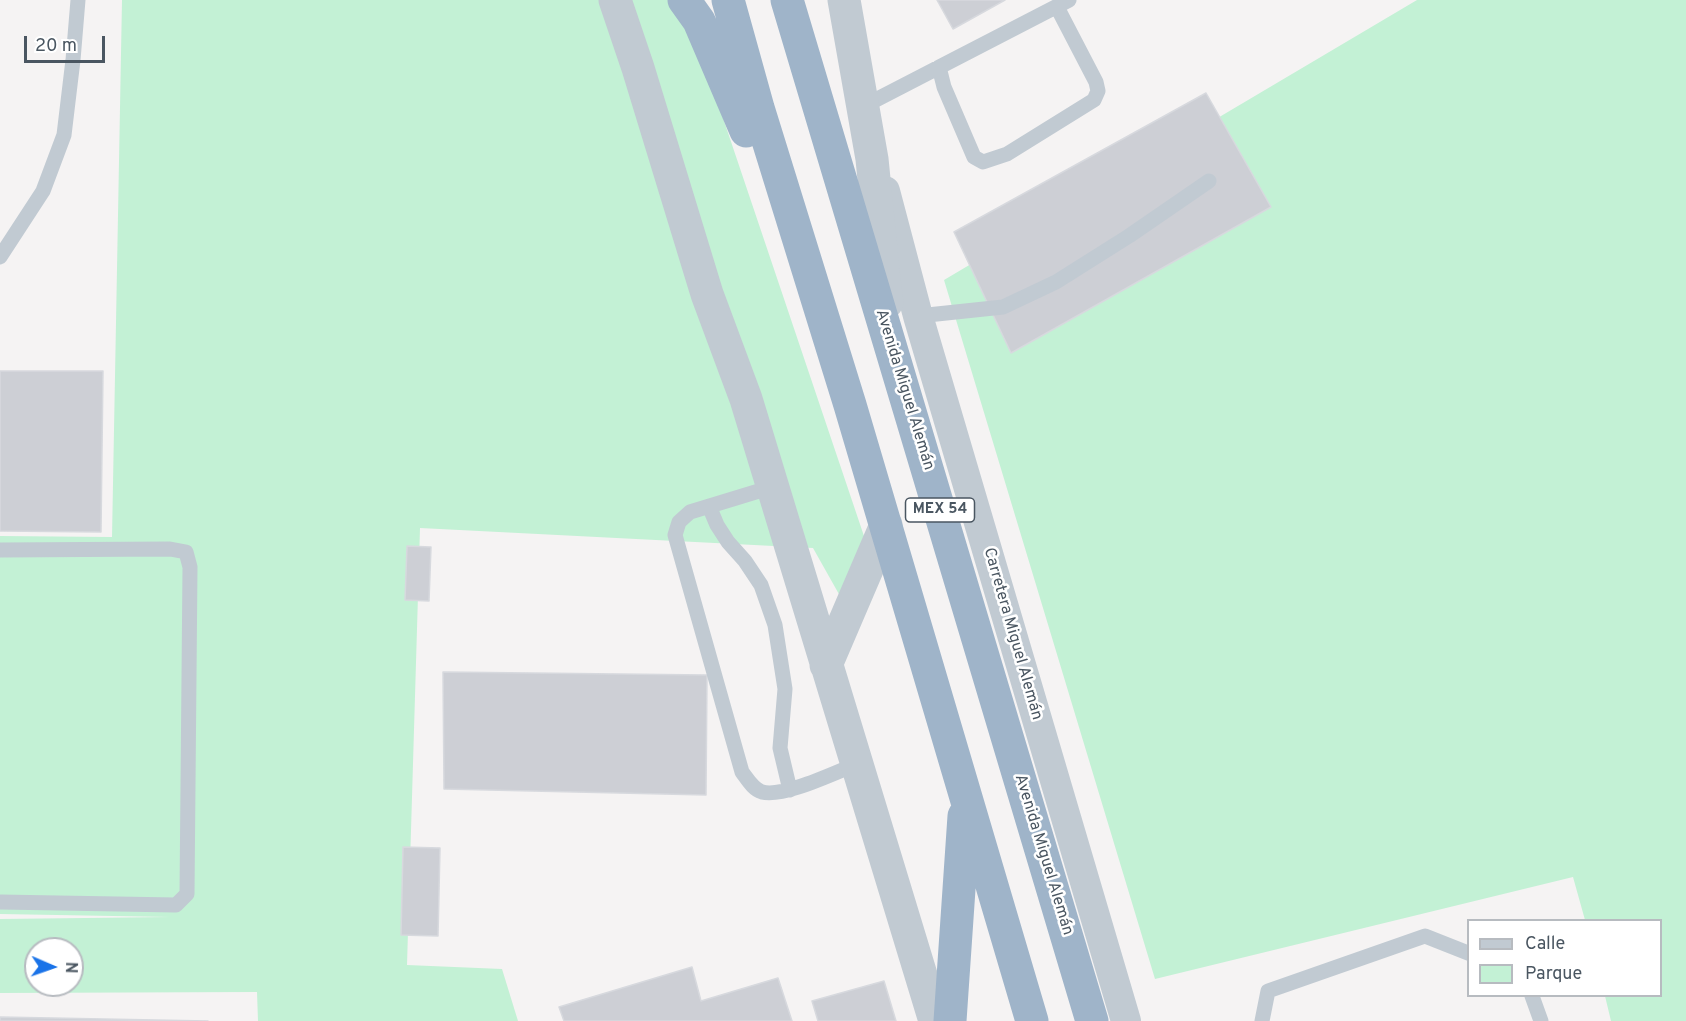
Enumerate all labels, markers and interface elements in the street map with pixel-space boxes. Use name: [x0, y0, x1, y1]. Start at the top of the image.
scale bar: [27, 24, 108, 62]
text: 20 m: [35, 35, 77, 58]
street label: Avenida Miguel Alemán: [870, 307, 938, 473]
road number: MEX 54: [906, 498, 974, 522]
street label: Carretera Miguel Alemán: [978, 546, 1046, 722]
street label: Avenida Miguel Alemán: [1009, 772, 1077, 938]
legend: [1467, 919, 1662, 997]
text: Calle: [1525, 933, 1565, 956]
north arrow: [24, 937, 84, 997]
text: N: [60, 961, 80, 974]
text: Parque: [1525, 963, 1582, 986]

